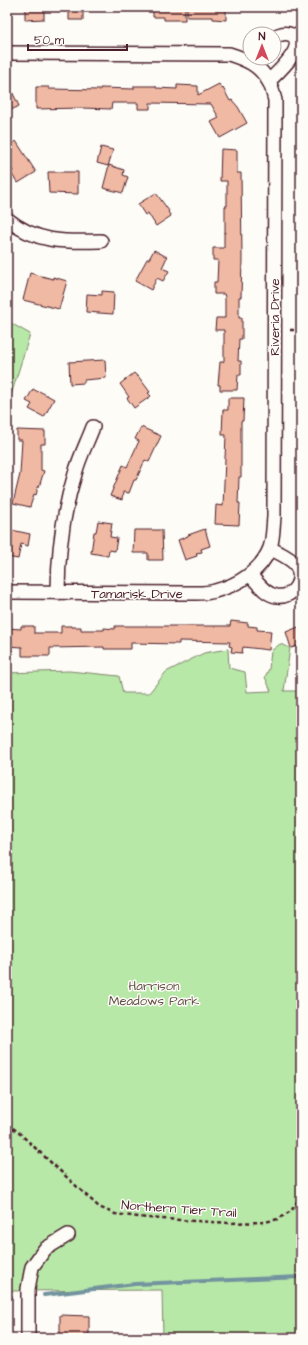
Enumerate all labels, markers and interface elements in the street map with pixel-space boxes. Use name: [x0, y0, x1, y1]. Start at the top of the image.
scale bar: [28, 26, 127, 52]
north arrow: [242, 26, 282, 66]
text: N: [259, 29, 266, 44]
text: 50 m: [34, 32, 65, 49]
street label: Riveria Drive: [266, 278, 284, 356]
street label: Tamarisk Drive: [91, 585, 183, 603]
park label: Harrison Meadows Park: [109, 977, 199, 1010]
street label: Northern Tier Trail: [121, 1196, 237, 1222]

